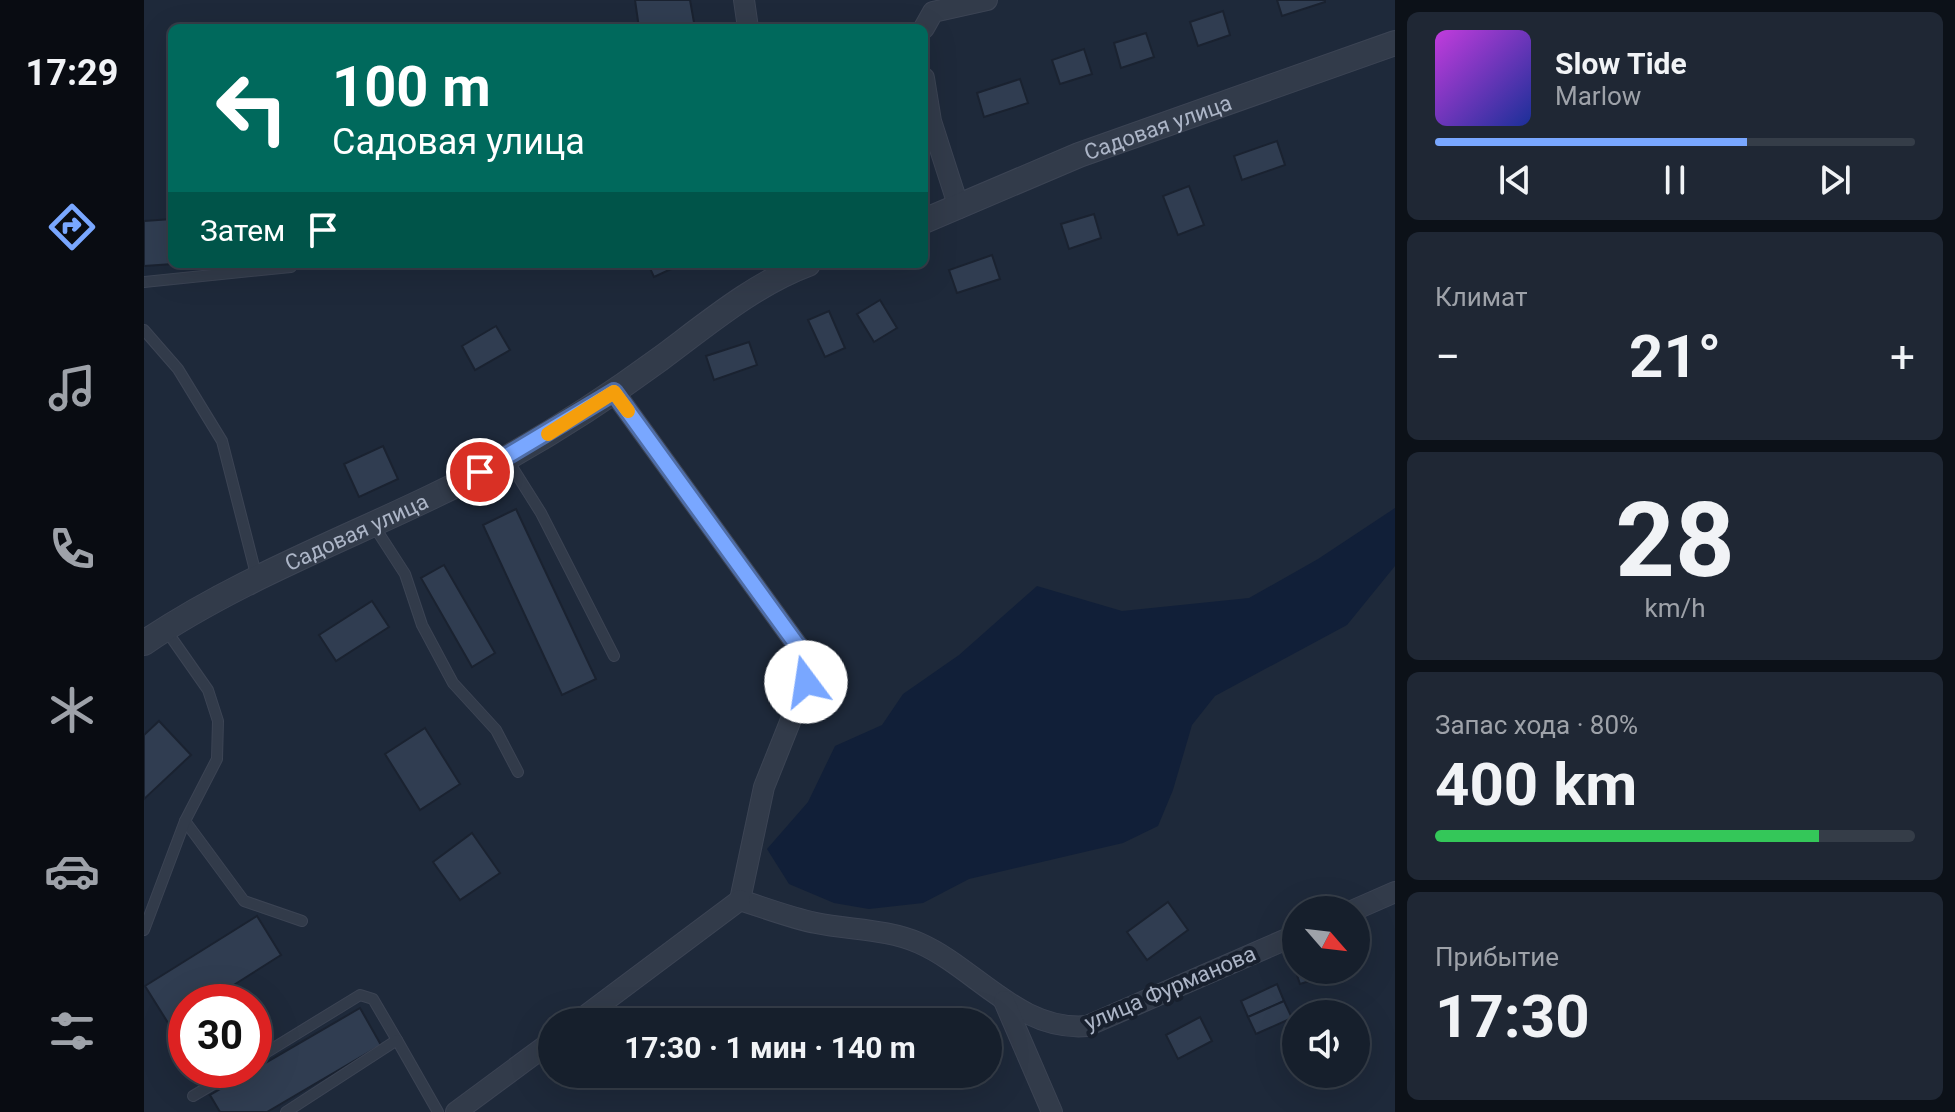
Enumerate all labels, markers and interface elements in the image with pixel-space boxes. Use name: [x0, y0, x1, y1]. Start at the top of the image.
text: Slow Tide: [1555, 46, 1687, 81]
text: 17:29: [26, 52, 118, 94]
text: 100 m: [332, 54, 491, 120]
icon: left: [200, 56, 304, 160]
text: Marlow: [1555, 81, 1641, 111]
street label: Садовая улица: [1081, 89, 1235, 165]
text: Садовая улица: [332, 121, 585, 163]
icon: previous: [1493, 158, 1537, 202]
icon: pause: [1653, 158, 1697, 202]
icon: next: [1813, 158, 1857, 202]
icon: directions: [44, 199, 100, 255]
icon: arrive: [301, 208, 345, 252]
text: Затем: [200, 213, 285, 248]
text: Климат: [1435, 282, 1527, 312]
text: 21°: [1629, 321, 1721, 392]
text: −: [1435, 331, 1460, 383]
text: +: [1890, 331, 1915, 383]
icon: music: [44, 360, 100, 416]
pin: [446, 438, 514, 506]
icon: arrive: [458, 450, 502, 494]
text: 28: [1615, 480, 1735, 601]
street label: Садовая улица: [281, 488, 432, 576]
icon: phone: [44, 521, 100, 577]
text: km/h: [1644, 593, 1706, 623]
position arrow: [764, 640, 848, 724]
icon: climate: [44, 682, 100, 738]
text: Запас хода · 80%: [1435, 710, 1638, 740]
text: 400 km: [1435, 749, 1637, 820]
icon: car: [44, 843, 100, 899]
north arrow: [1282, 896, 1370, 984]
map controls: [1282, 896, 1370, 1088]
street label: улица Фурманова: [1081, 941, 1259, 1035]
text: Прибытие: [1435, 942, 1559, 972]
text: 17:30: [1435, 981, 1590, 1052]
speed limit sign: 30: [168, 984, 272, 1088]
button: sound: [1282, 1000, 1370, 1088]
icon: filters: [44, 1003, 100, 1059]
text: 17:30 · 1 мин · 140 m: [624, 1030, 916, 1065]

